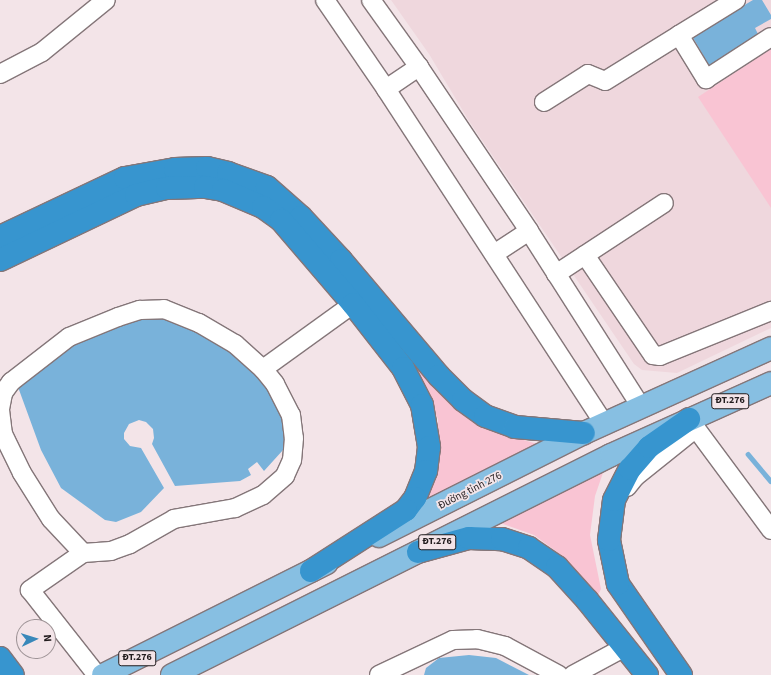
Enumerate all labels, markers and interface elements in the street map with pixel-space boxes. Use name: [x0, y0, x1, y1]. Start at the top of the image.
road number: ĐT.276: [711, 393, 749, 409]
street label: Đường tỉnh 276: [436, 469, 504, 513]
road number: ĐT.276: [418, 534, 456, 550]
north arrow: [16, 619, 56, 659]
text: N: [40, 634, 55, 642]
road number: ĐT.276: [118, 650, 156, 666]

